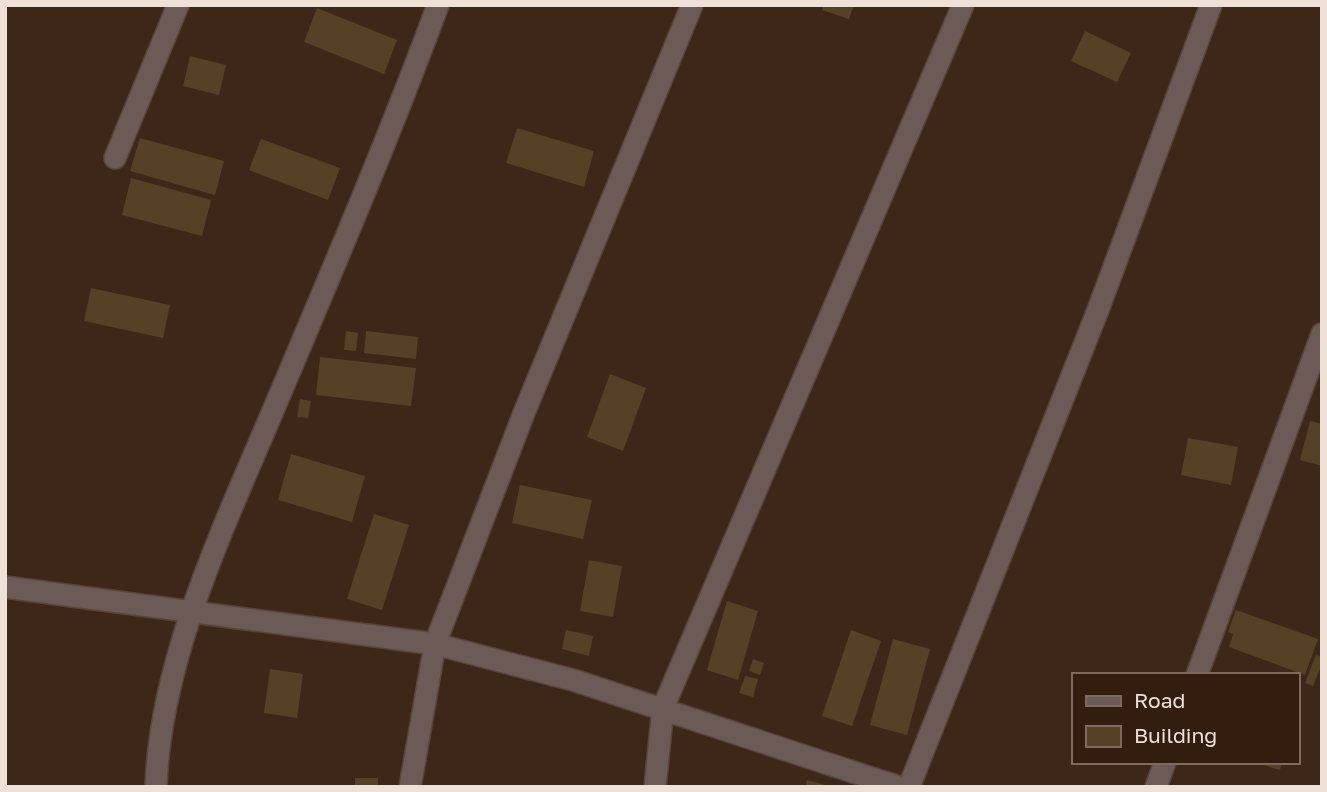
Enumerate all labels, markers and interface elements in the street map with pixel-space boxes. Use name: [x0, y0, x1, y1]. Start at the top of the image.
legend: [1072, 673, 1299, 764]
text: Road: [1134, 687, 1185, 713]
text: Building: [1134, 722, 1217, 748]

